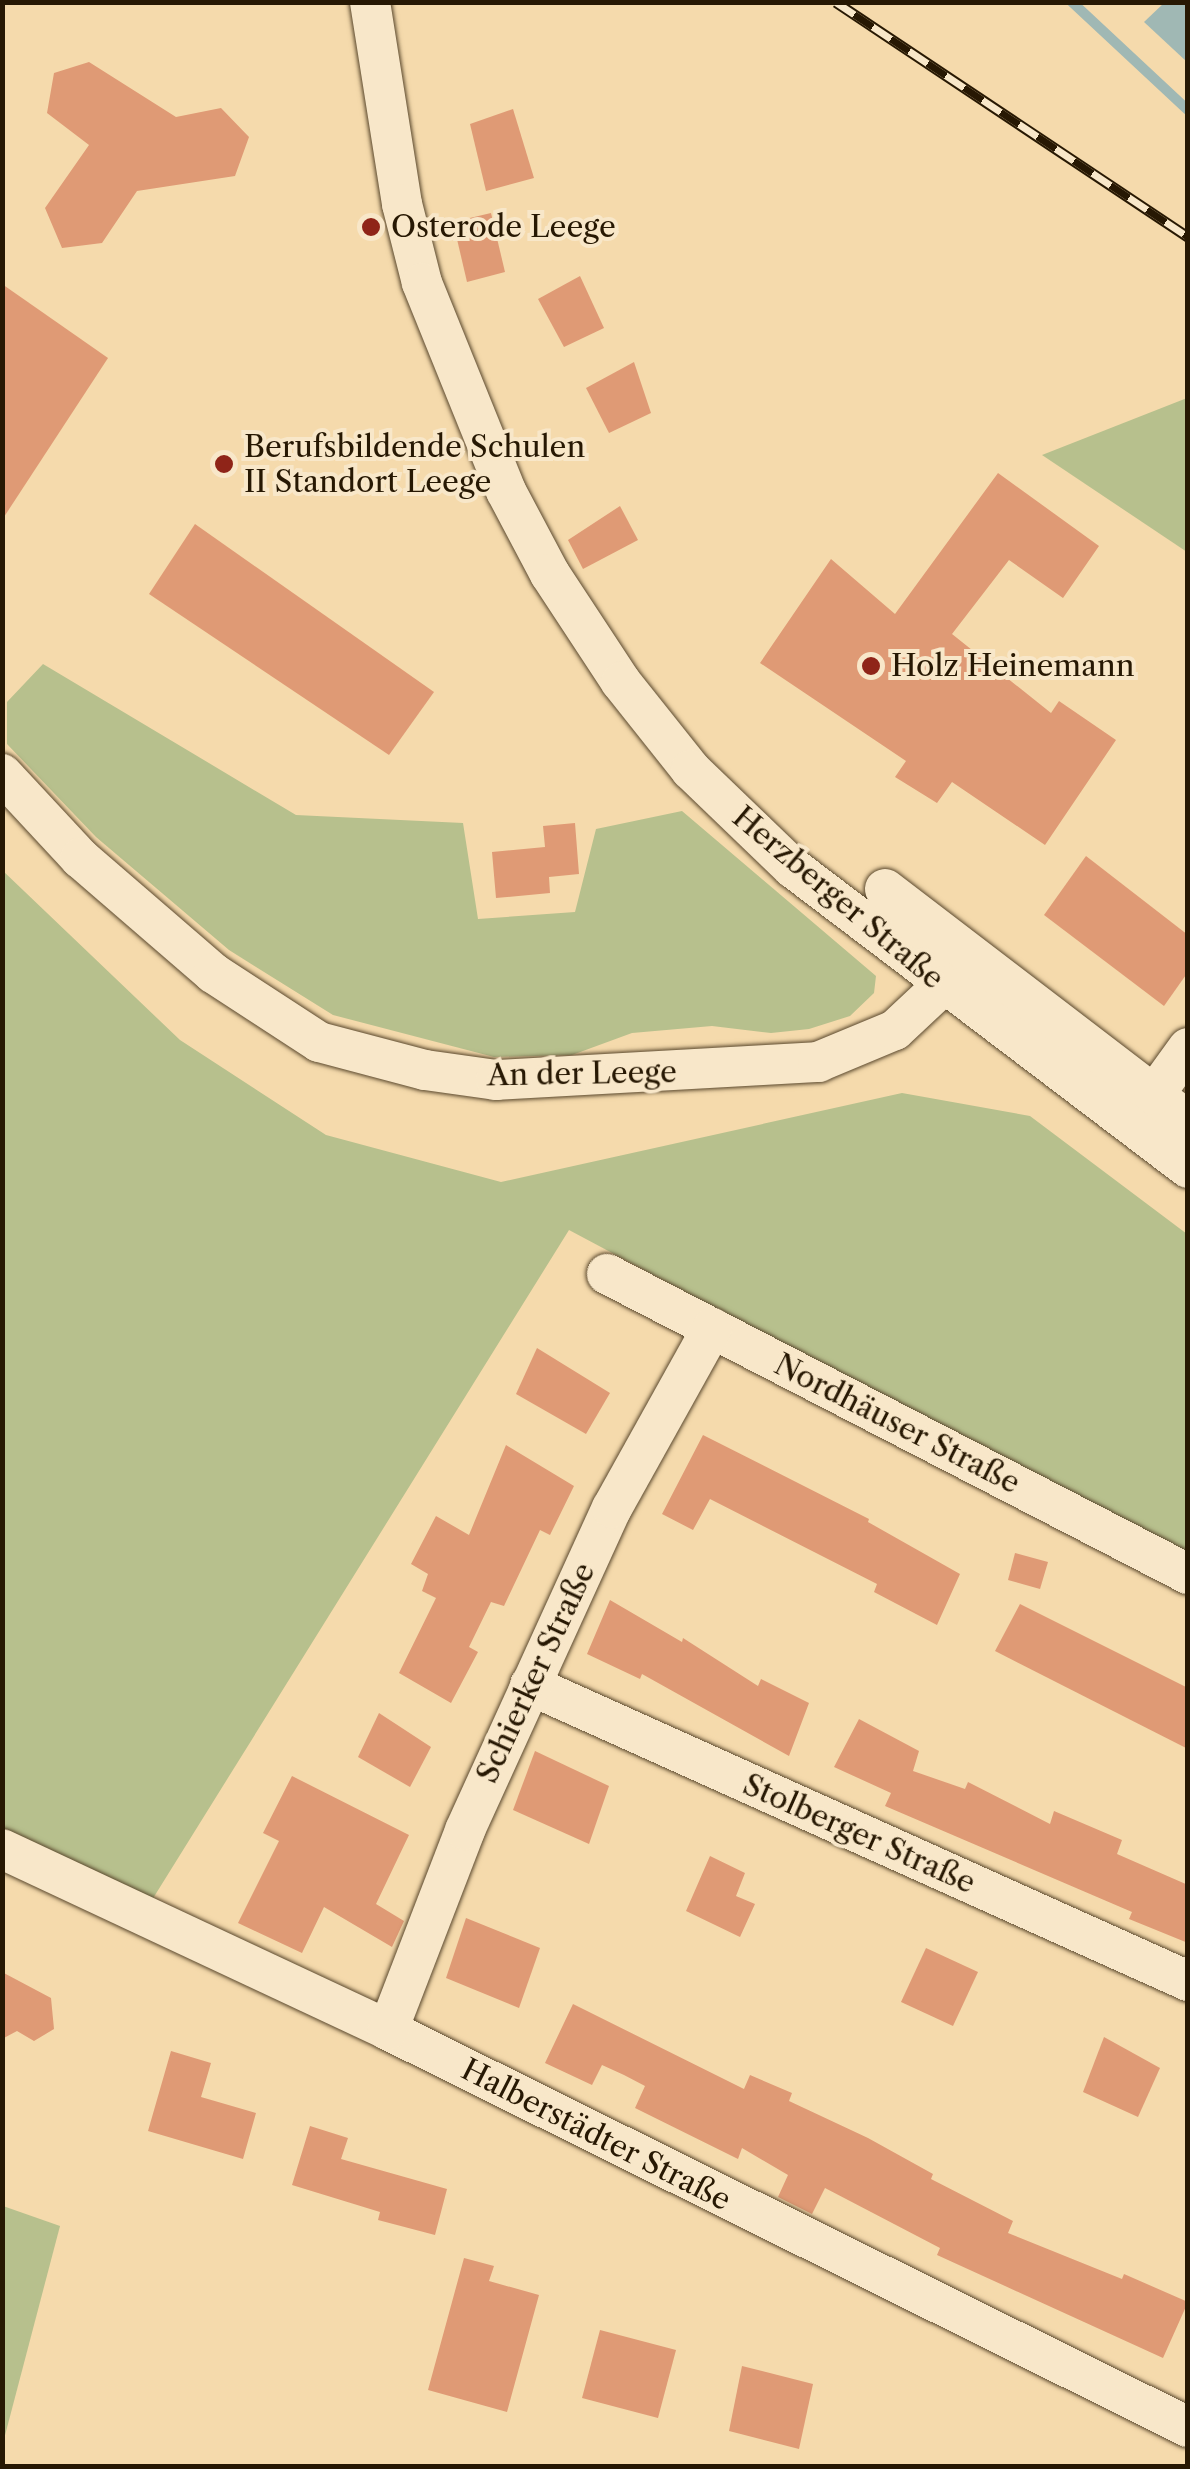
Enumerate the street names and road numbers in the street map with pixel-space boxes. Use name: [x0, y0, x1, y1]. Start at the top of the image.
street label: Herzberger Straße: [725, 799, 951, 997]
street label: An der Leege: [486, 1054, 678, 1094]
street label: Nordhäuser Straße: [768, 1346, 1026, 1502]
street label: Schierker Straße: [469, 1557, 603, 1789]
street label: Stolberger Straße: [737, 1767, 981, 1901]
street label: Halberstädter Straße: [455, 2051, 737, 2219]

